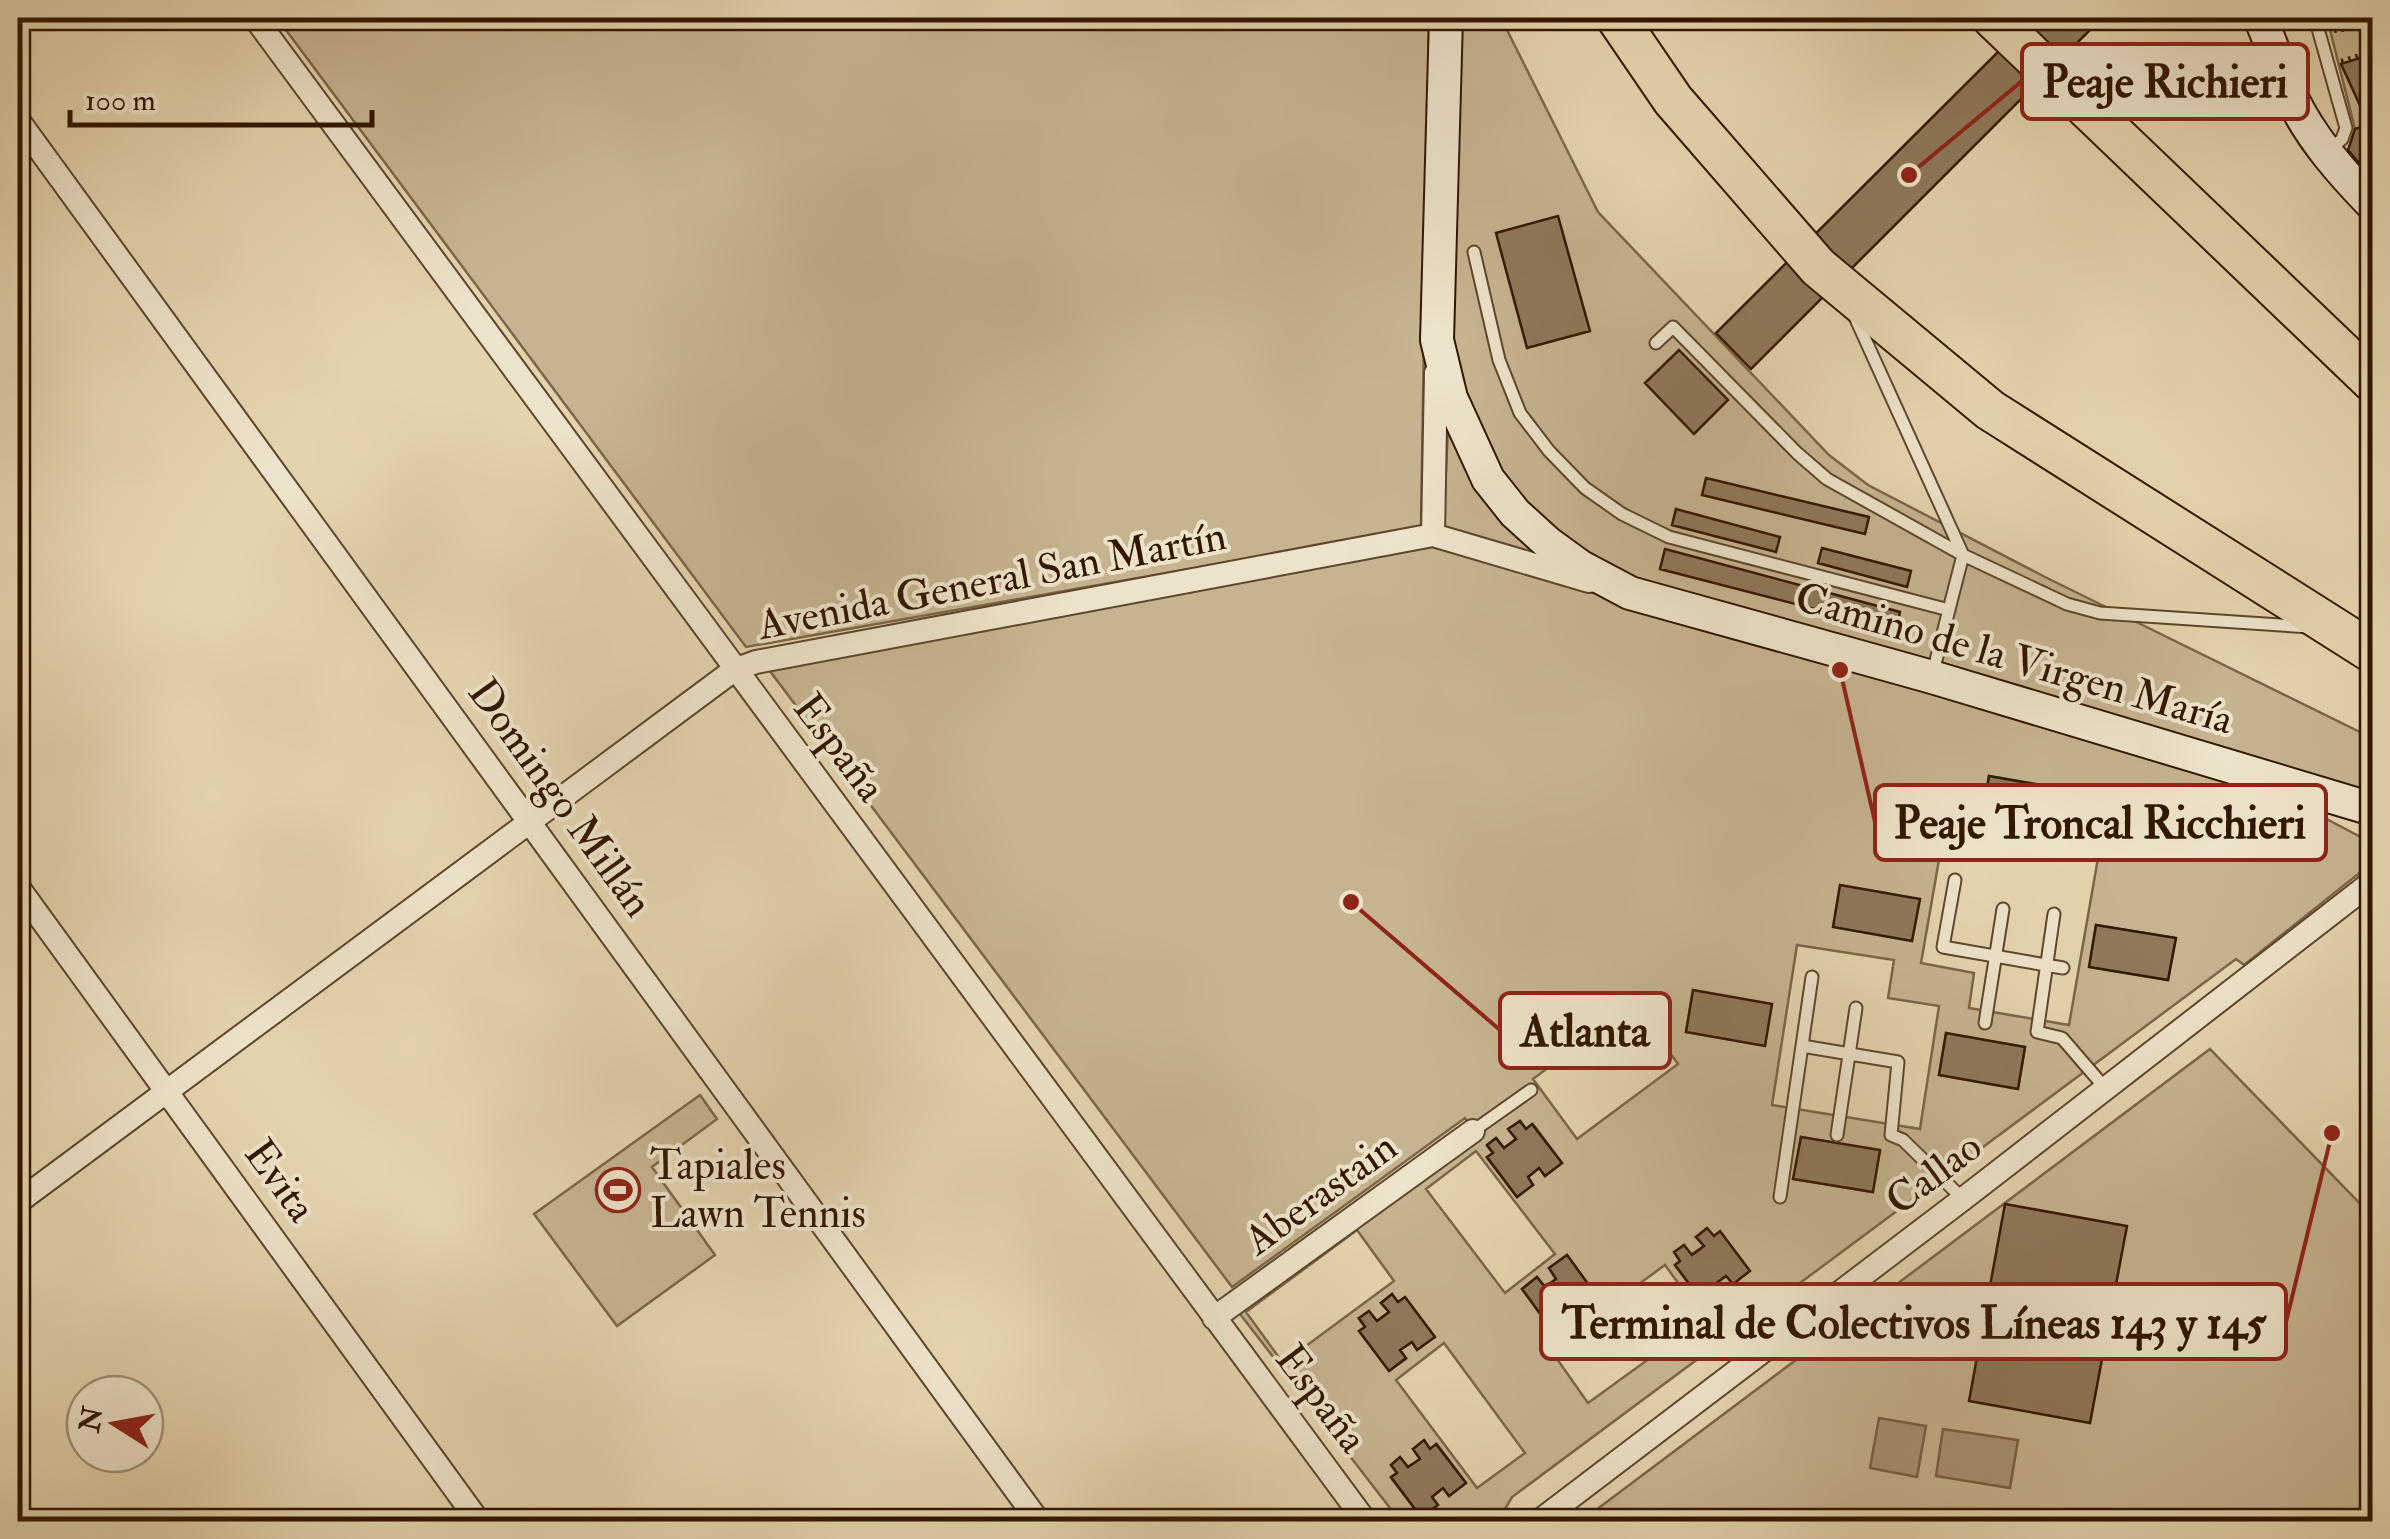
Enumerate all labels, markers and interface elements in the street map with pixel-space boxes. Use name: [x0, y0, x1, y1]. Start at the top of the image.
callout: Peaje Richieri: [2022, 44, 2308, 119]
text: Peaje Richieri: [2042, 55, 2288, 111]
scale bar: [70, 65, 372, 127]
text: 100 m: [85, 82, 156, 119]
street label: Avenida General San Martín: [753, 510, 1230, 652]
street label: Camino de la Virgen María: [1789, 572, 2240, 747]
street label: Domingo Millán: [456, 669, 664, 927]
street label: España: [782, 684, 897, 813]
callout: Peaje Troncal Ricchieri: [1875, 785, 2326, 860]
text: Peaje Troncal Ricchieri: [1894, 796, 2306, 852]
callout: Atlanta: [1500, 993, 1670, 1068]
text: Atlanta: [1518, 1004, 1651, 1060]
street label: Aberastain: [1234, 1121, 1407, 1267]
street label: Callao: [1876, 1121, 1992, 1227]
street label: Evita: [233, 1130, 328, 1233]
place label: Tapiales Lawn Tennis: [650, 1140, 866, 1240]
sports icon: Tapiales Lawn Tennis: [595, 1167, 641, 1213]
callout: Terminal de Colectivos Líneas 143 y 145: [1541, 1284, 2286, 1359]
text: Terminal de Colectivos Líneas 143 y 145: [1561, 1296, 2267, 1352]
street label: España: [1264, 1335, 1379, 1464]
north arrow: [65, 1374, 165, 1474]
text: N: [72, 1403, 112, 1436]

